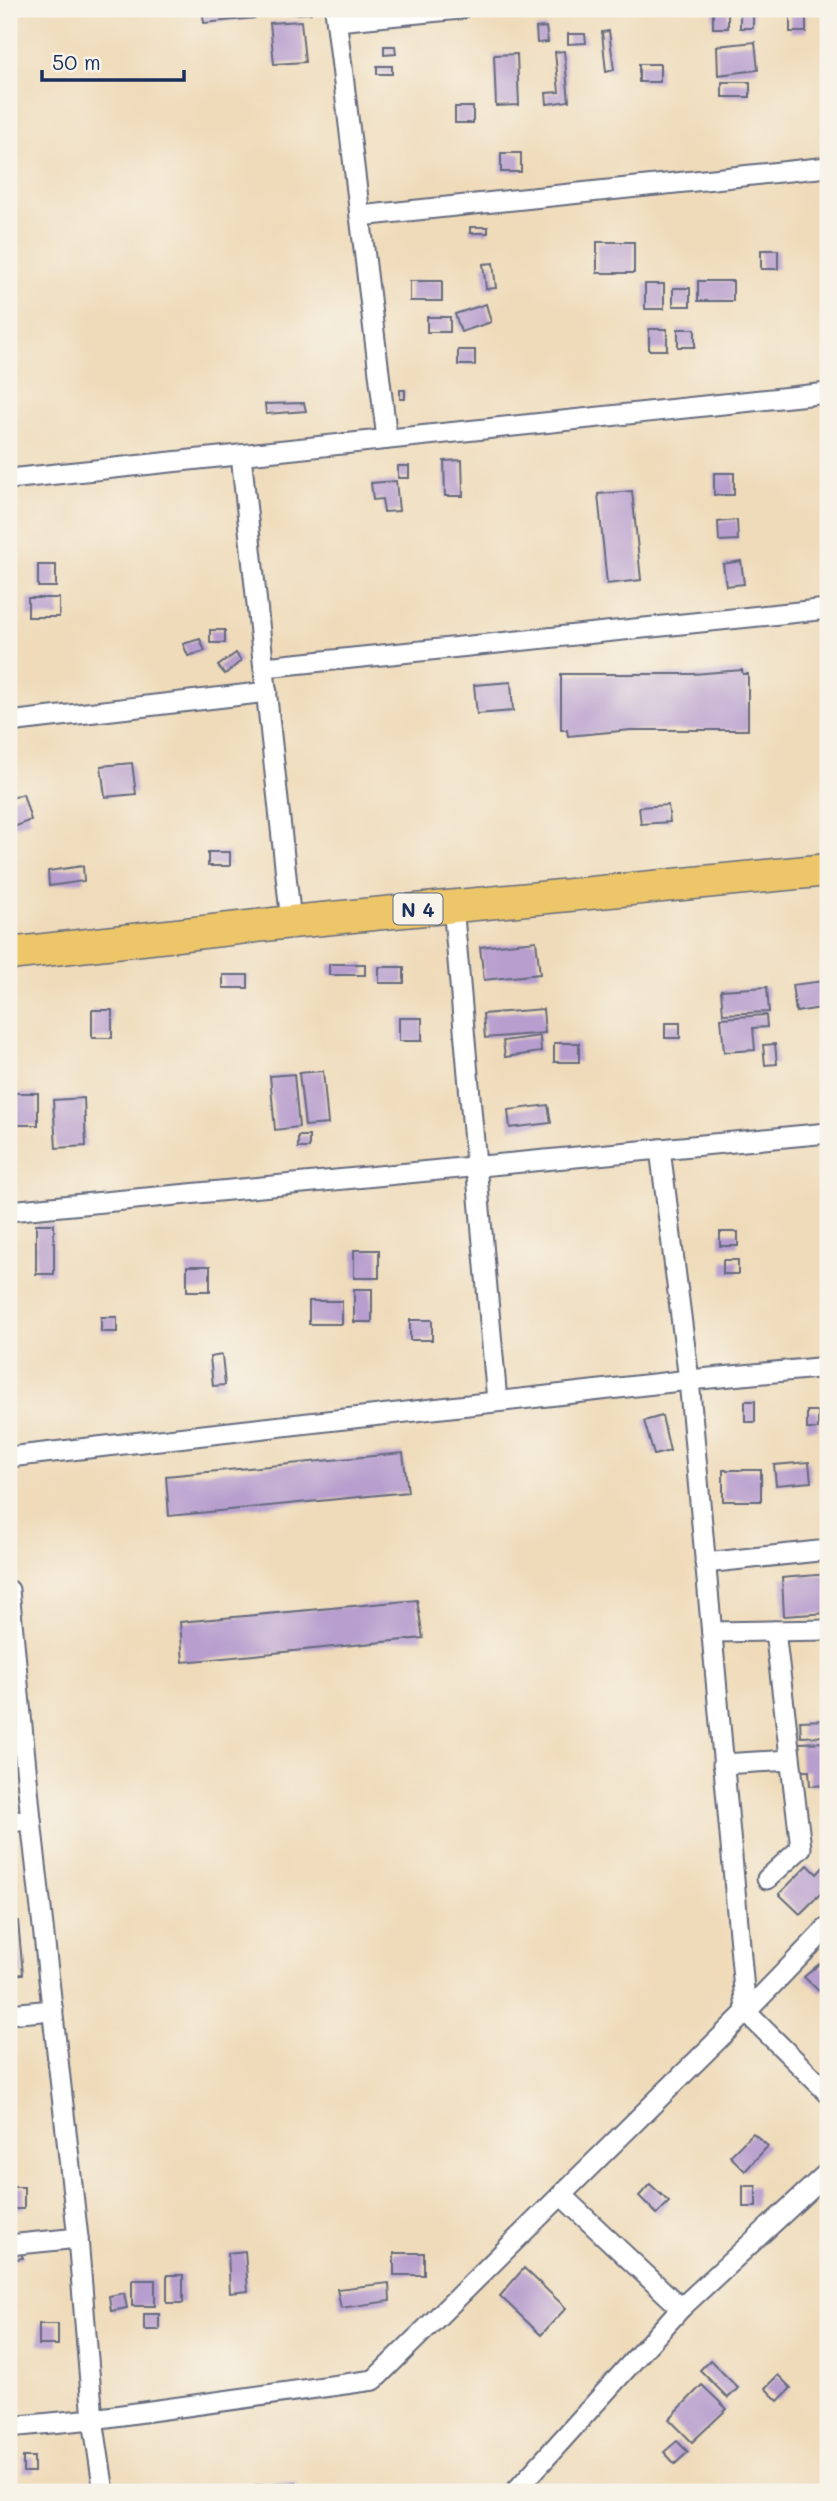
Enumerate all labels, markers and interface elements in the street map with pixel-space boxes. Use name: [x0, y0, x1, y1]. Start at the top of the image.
scale bar: [42, 38, 184, 82]
text: 50 m: [52, 48, 101, 75]
road number: N 4: [394, 894, 442, 925]

